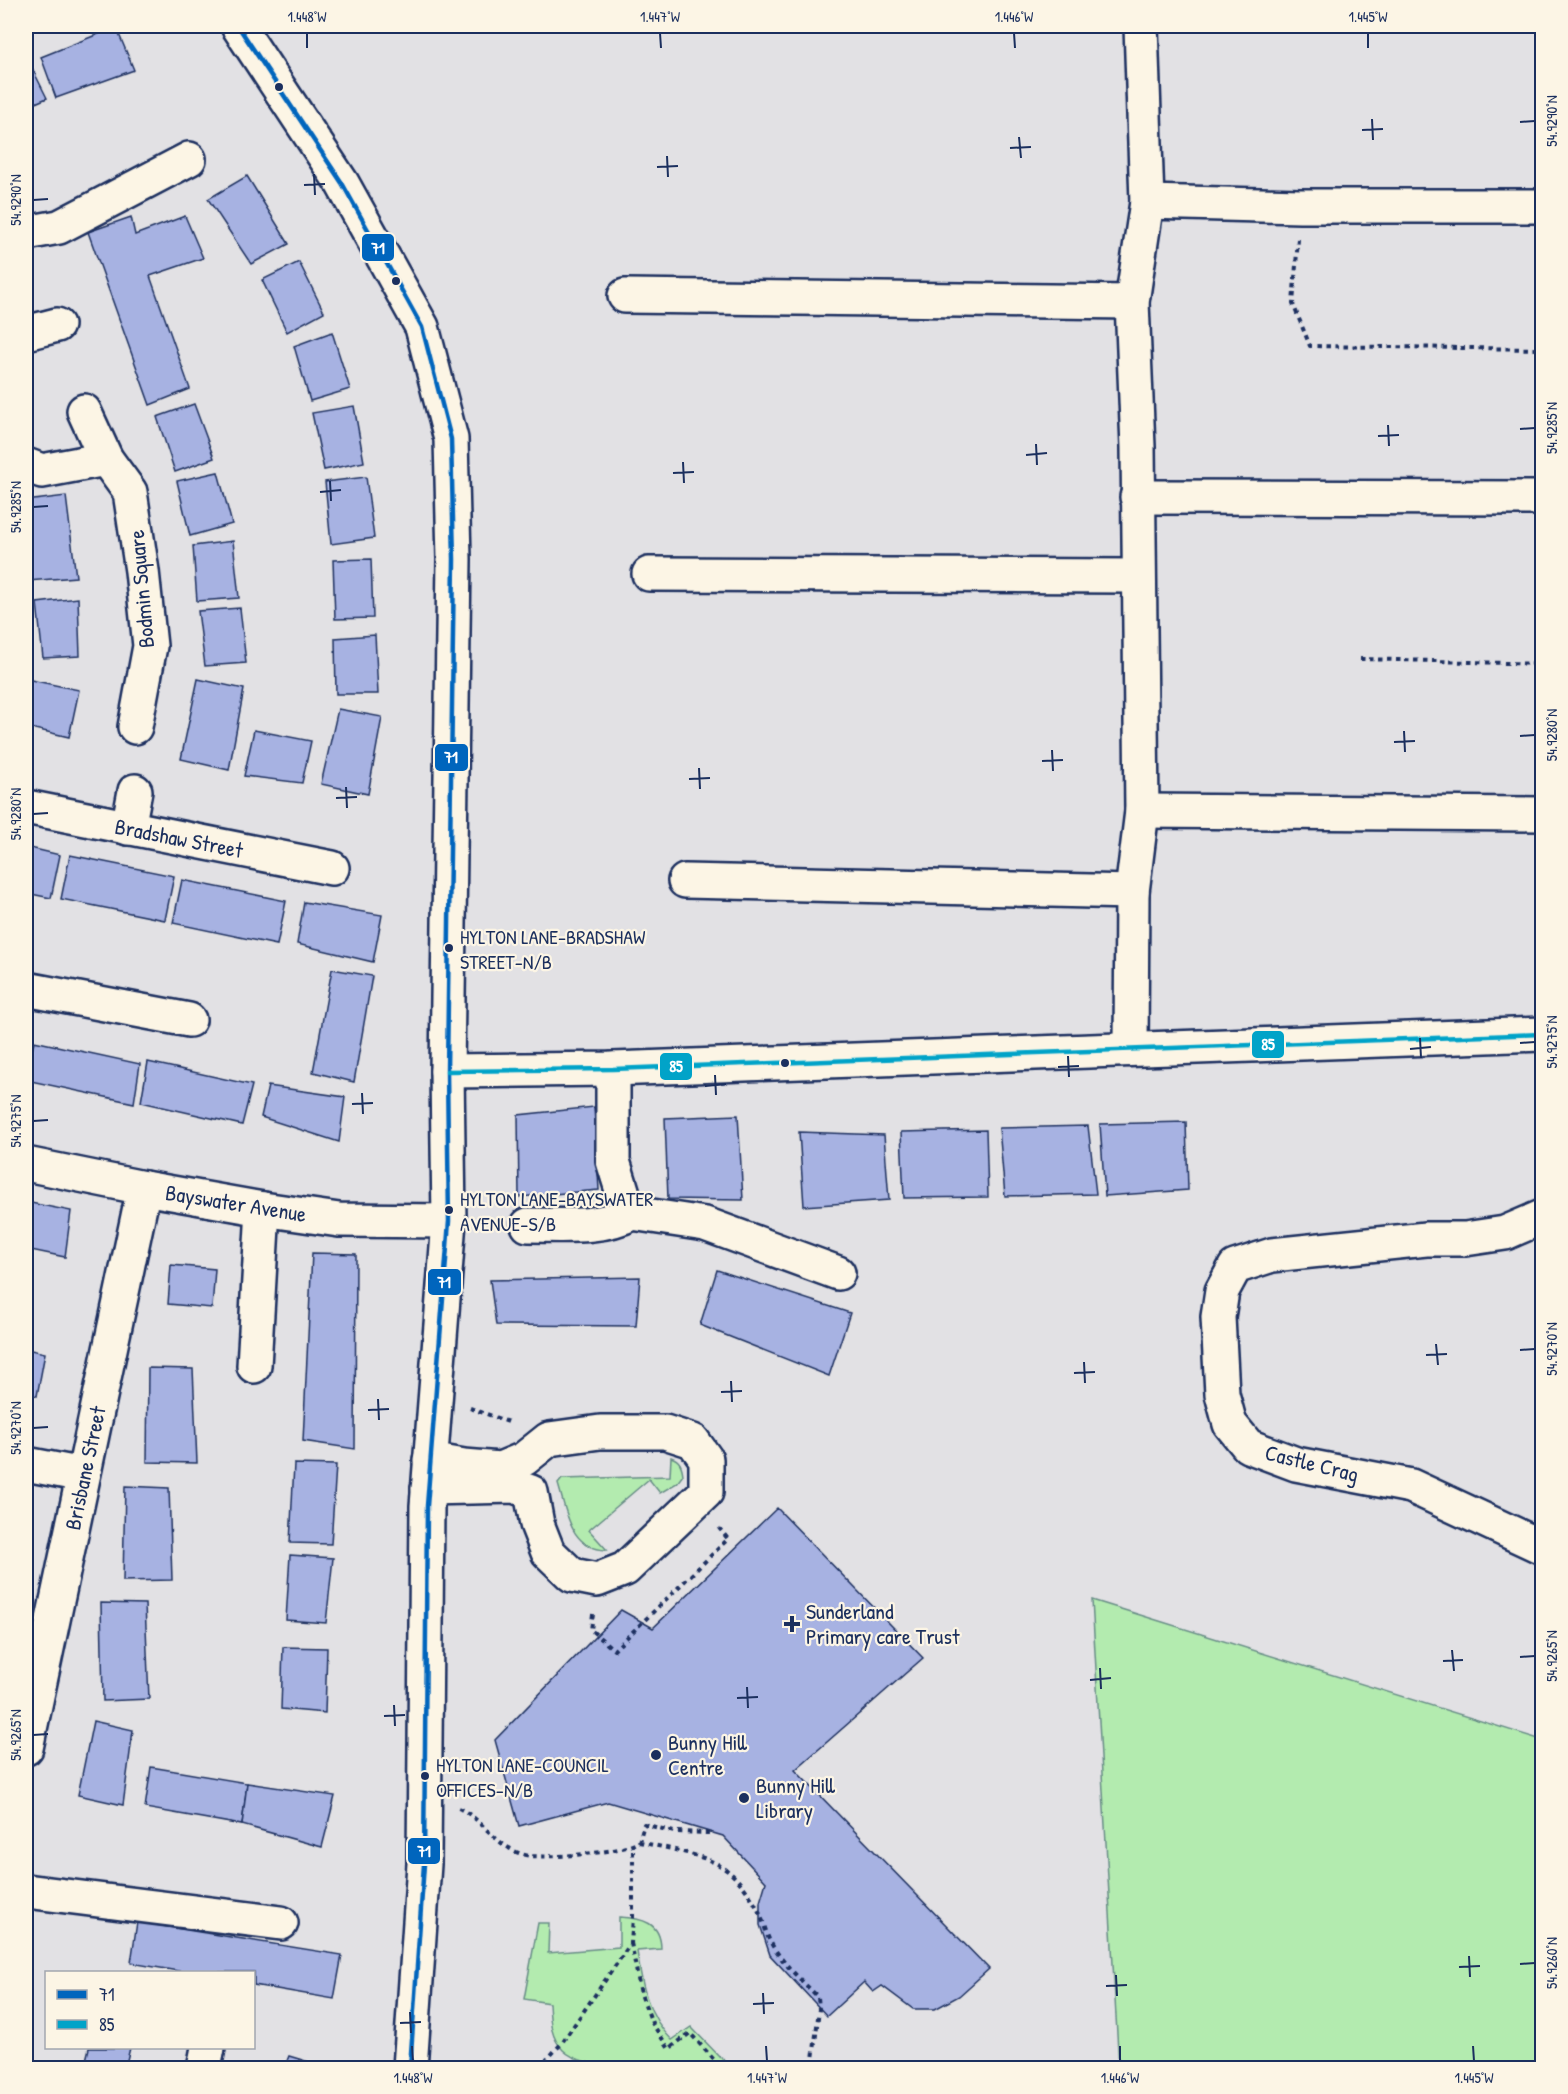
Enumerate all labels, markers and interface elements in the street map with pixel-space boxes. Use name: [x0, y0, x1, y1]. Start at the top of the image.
text: 1.448°W: [287, 6, 327, 27]
text: 1.447°W: [640, 6, 681, 27]
text: 1.446°W: [995, 6, 1034, 27]
text: 1.445°W: [1349, 6, 1388, 27]
unlabelled marker: [273, 81, 285, 93]
text: 54.9290°N: [1541, 95, 1562, 147]
text: 54.9290°N: [5, 174, 26, 226]
line badge: 71: [361, 233, 395, 262]
text: 71: [370, 237, 385, 259]
unlabelled marker: [390, 275, 402, 287]
text: 54.9285°N: [1541, 402, 1562, 454]
text: 54.9285°N: [5, 481, 26, 533]
street label: Bodmin Square: [121, 528, 161, 649]
text: 54.9280°N: [1541, 709, 1562, 761]
line badge: 71: [434, 743, 469, 772]
text: 71: [443, 746, 458, 768]
text: 54.9280°N: [5, 788, 26, 840]
street label: Bradshaw Street: [113, 811, 246, 865]
place label: HYLTON LANE-BRADSHAW STREET-N/B: [460, 923, 646, 975]
marker: HYLTON LANE-BRADSHAW STREET-N/B: [443, 942, 455, 954]
text: 54.9275°N: [1541, 1016, 1562, 1068]
line badge: 85: [1251, 1030, 1285, 1059]
text: 85: [1261, 1033, 1275, 1055]
line badge: 85: [659, 1052, 693, 1081]
text: 85: [669, 1055, 683, 1077]
unlabelled marker: [779, 1057, 791, 1069]
text: 54.9275°N: [5, 1095, 26, 1147]
street label: Bayswater Avenue: [164, 1177, 309, 1229]
place label: HYLTON LANE-BAYSWATER AVENUE-S/B: [460, 1185, 653, 1237]
marker: HYLTON LANE-BAYSWATER AVENUE-S/B: [443, 1204, 455, 1216]
line badge: 71: [427, 1268, 462, 1296]
text: 71: [436, 1271, 451, 1293]
text: 54.9270°N: [1541, 1322, 1562, 1376]
text: 54.9270°N: [5, 1401, 26, 1455]
street label: Brisbane Street: [57, 1403, 113, 1533]
street label: Castle Crag: [1262, 1437, 1362, 1489]
place label: Sunderland Primary care Trust: [806, 1596, 960, 1651]
marker: Sunderland Primary care Trust: [783, 1615, 801, 1633]
text: 54.9265°N: [1541, 1630, 1562, 1682]
text: 54.9265°N: [5, 1709, 26, 1761]
place label: Bunny Hill Centre: [668, 1727, 747, 1782]
marker: Bunny Hill Centre: [649, 1748, 663, 1762]
place label: HYLTON LANE-COUNCIL OFFICES-N/B: [436, 1751, 609, 1803]
marker: HYLTON LANE-COUNCIL OFFICES-N/B: [419, 1770, 431, 1782]
place label: Bunny Hill Library: [756, 1770, 835, 1825]
marker: Bunny Hill Library: [737, 1791, 751, 1805]
line badge: 71: [407, 1837, 441, 1865]
text: 71: [416, 1840, 431, 1862]
text: 54.9260°N: [1541, 1937, 1562, 1989]
legend: [45, 1971, 255, 2049]
text: 71: [99, 1982, 114, 2007]
text: 85: [99, 2012, 115, 2037]
text: 1.448°W: [393, 2067, 433, 2088]
text: 1.447°W: [747, 2067, 788, 2088]
text: 1.446°W: [1101, 2067, 1140, 2088]
text: 1.445°W: [1455, 2067, 1494, 2088]

